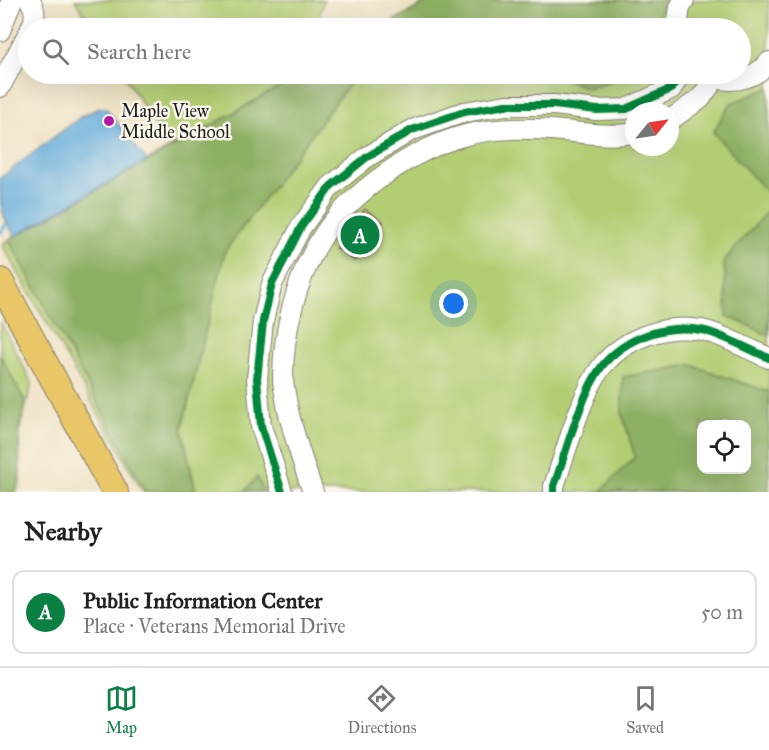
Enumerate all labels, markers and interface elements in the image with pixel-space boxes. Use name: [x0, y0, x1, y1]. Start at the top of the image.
search box: [18, 18, 751, 84]
icon: search: [39, 35, 72, 68]
text: Search here: [87, 38, 191, 65]
place label: Maple View Middle School: [121, 100, 230, 143]
north arrow: [625, 102, 679, 156]
marker: Maple View Middle School: [102, 114, 116, 128]
pin: A: [340, 212, 380, 258]
your location: [439, 289, 468, 318]
map controls: [697, 420, 751, 474]
button: locate: [697, 420, 751, 474]
text: Nearby: [24, 515, 102, 547]
text: Public Information Center: [83, 587, 322, 614]
text: A: [39, 600, 52, 624]
text: 50 m: [701, 600, 743, 624]
text: Place · Veterans Memorial Drive: [83, 614, 346, 638]
tab: Map: [105, 682, 138, 737]
tab: Directions: [348, 682, 416, 737]
tab: Saved: [626, 682, 664, 737]

